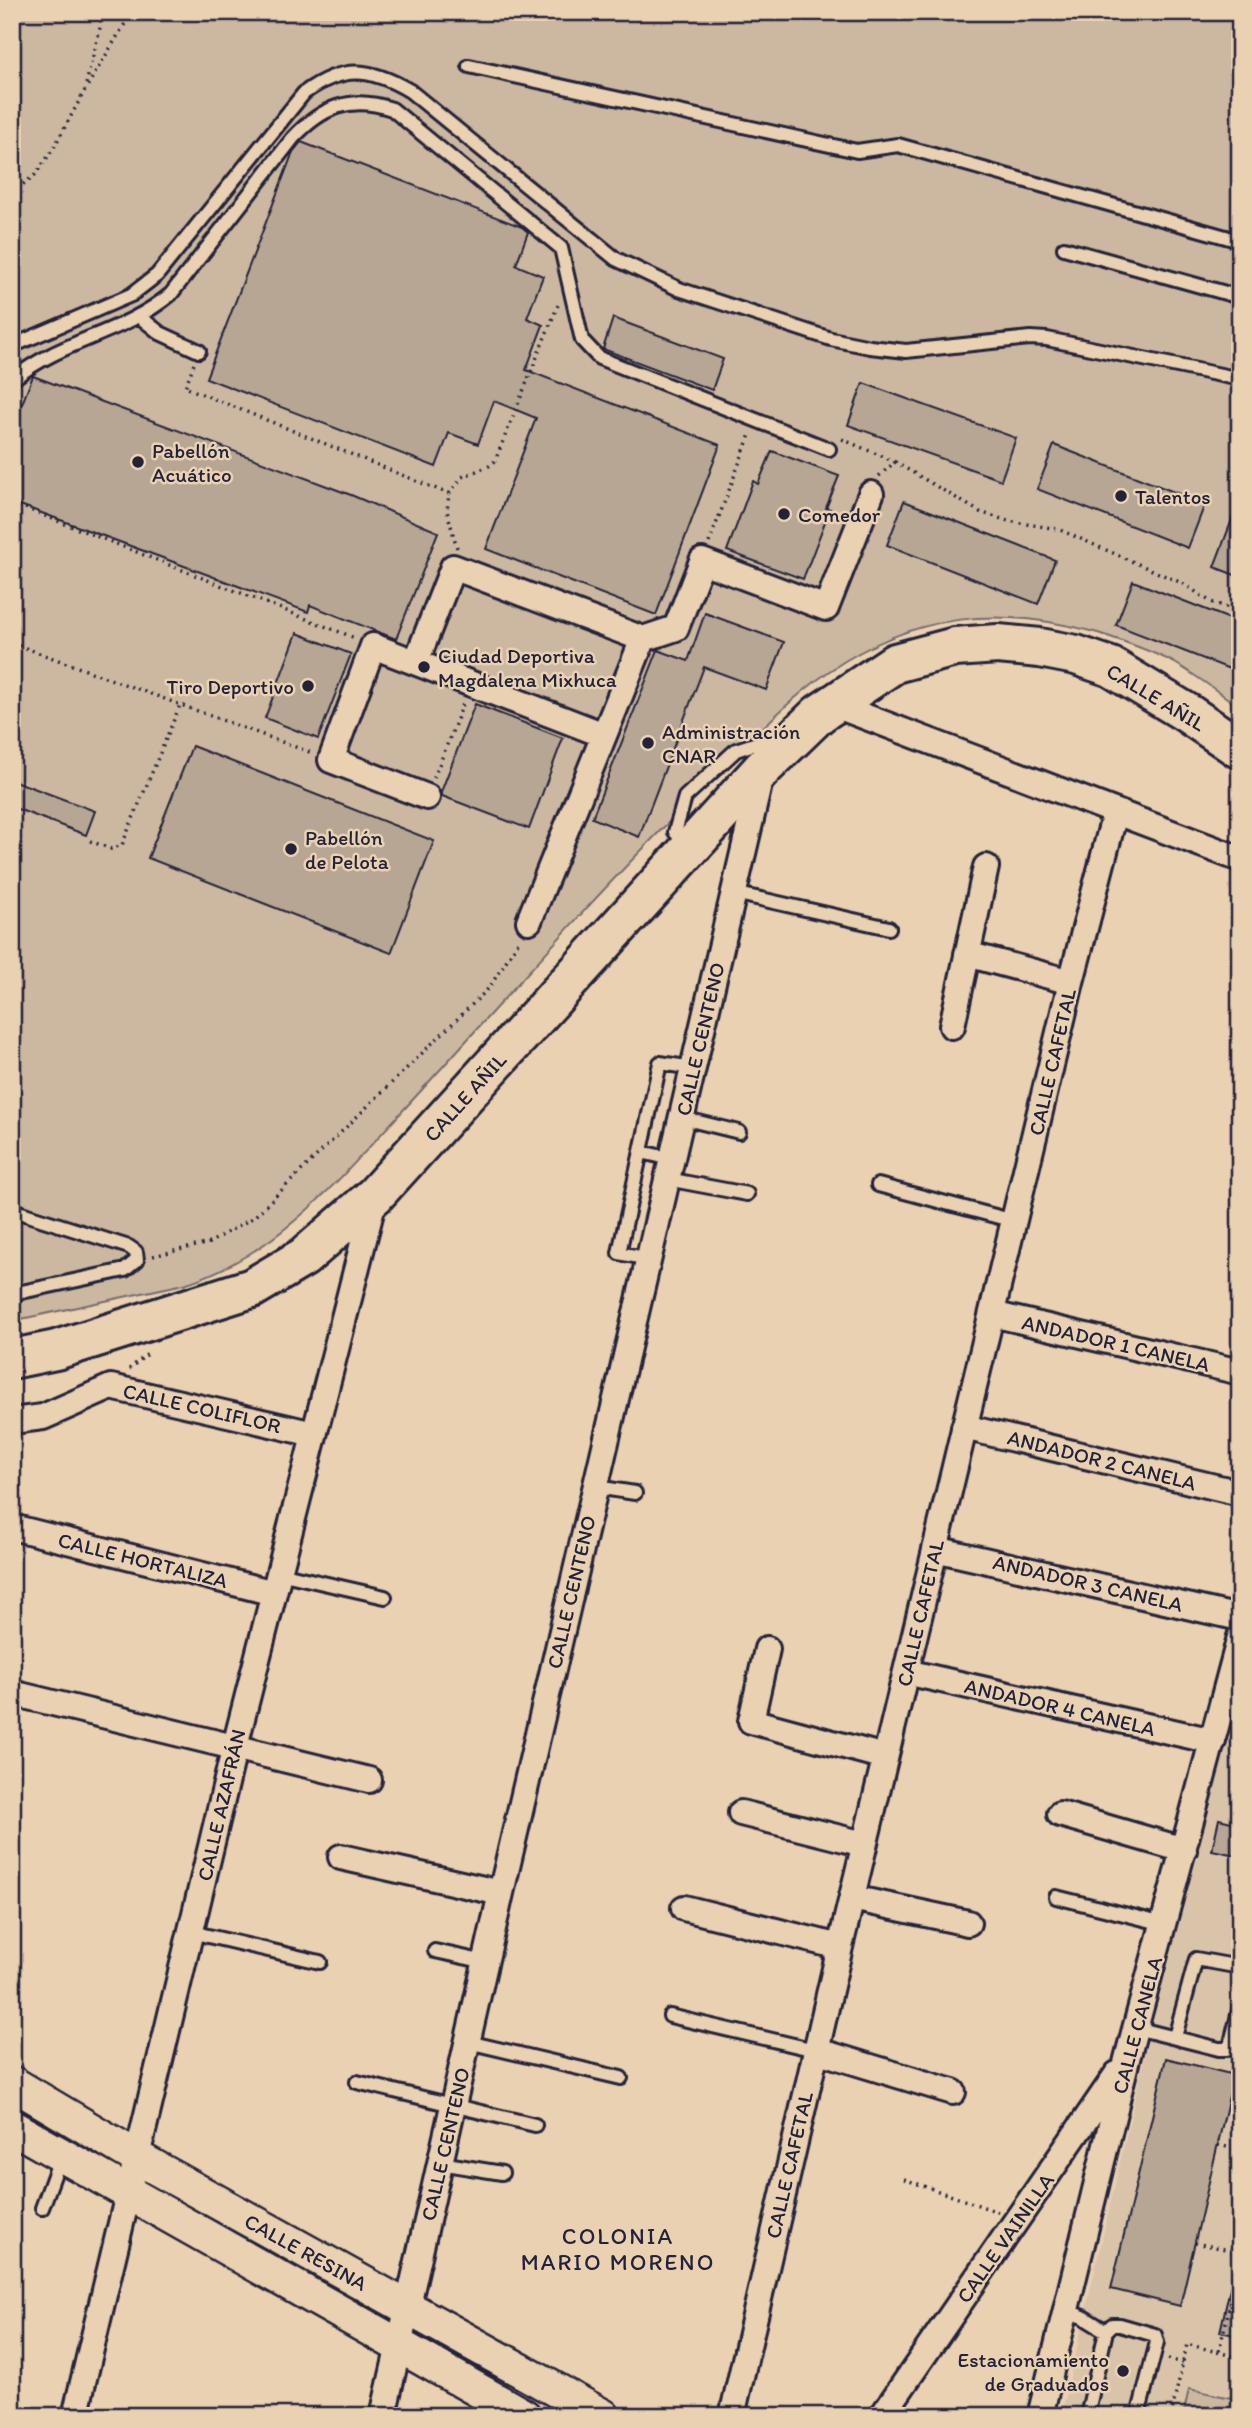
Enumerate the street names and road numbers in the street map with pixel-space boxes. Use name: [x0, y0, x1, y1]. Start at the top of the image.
street label: CALLE AÑIL: [1102, 658, 1210, 736]
street label: CALLE CENTENO: [670, 960, 730, 1118]
street label: CALLE CAFETAL: [1023, 986, 1081, 1138]
street label: CALLE AÑIL: [419, 1047, 512, 1146]
street label: ANDADOR 1 CANELA: [1020, 1309, 1213, 1377]
street label: CALLE COLIFLOR: [121, 1378, 283, 1438]
street label: ANDADOR 2 CANELA: [1005, 1424, 1199, 1496]
street label: CALLE CENTENO: [541, 1513, 601, 1671]
street label: CALLE HORTALIZA: [56, 1527, 231, 1593]
street label: CALLE CAFETAL: [891, 1537, 949, 1689]
street label: ANDADOR 3 CANELA: [991, 1549, 1186, 1617]
street label: ANDADOR 4 CANELA: [962, 1673, 1158, 1741]
street label: CALLE AZAFRÁN: [191, 1727, 251, 1883]
street label: CALLE CANELA: [1107, 1953, 1168, 2097]
street label: CALLE CENTENO: [415, 2065, 475, 2223]
street label: CALLE CAFETAL: [760, 2089, 818, 2241]
street label: CALLE VAINILLA: [951, 2168, 1059, 2308]
street label: CALLE RESINA: [240, 2208, 372, 2296]

